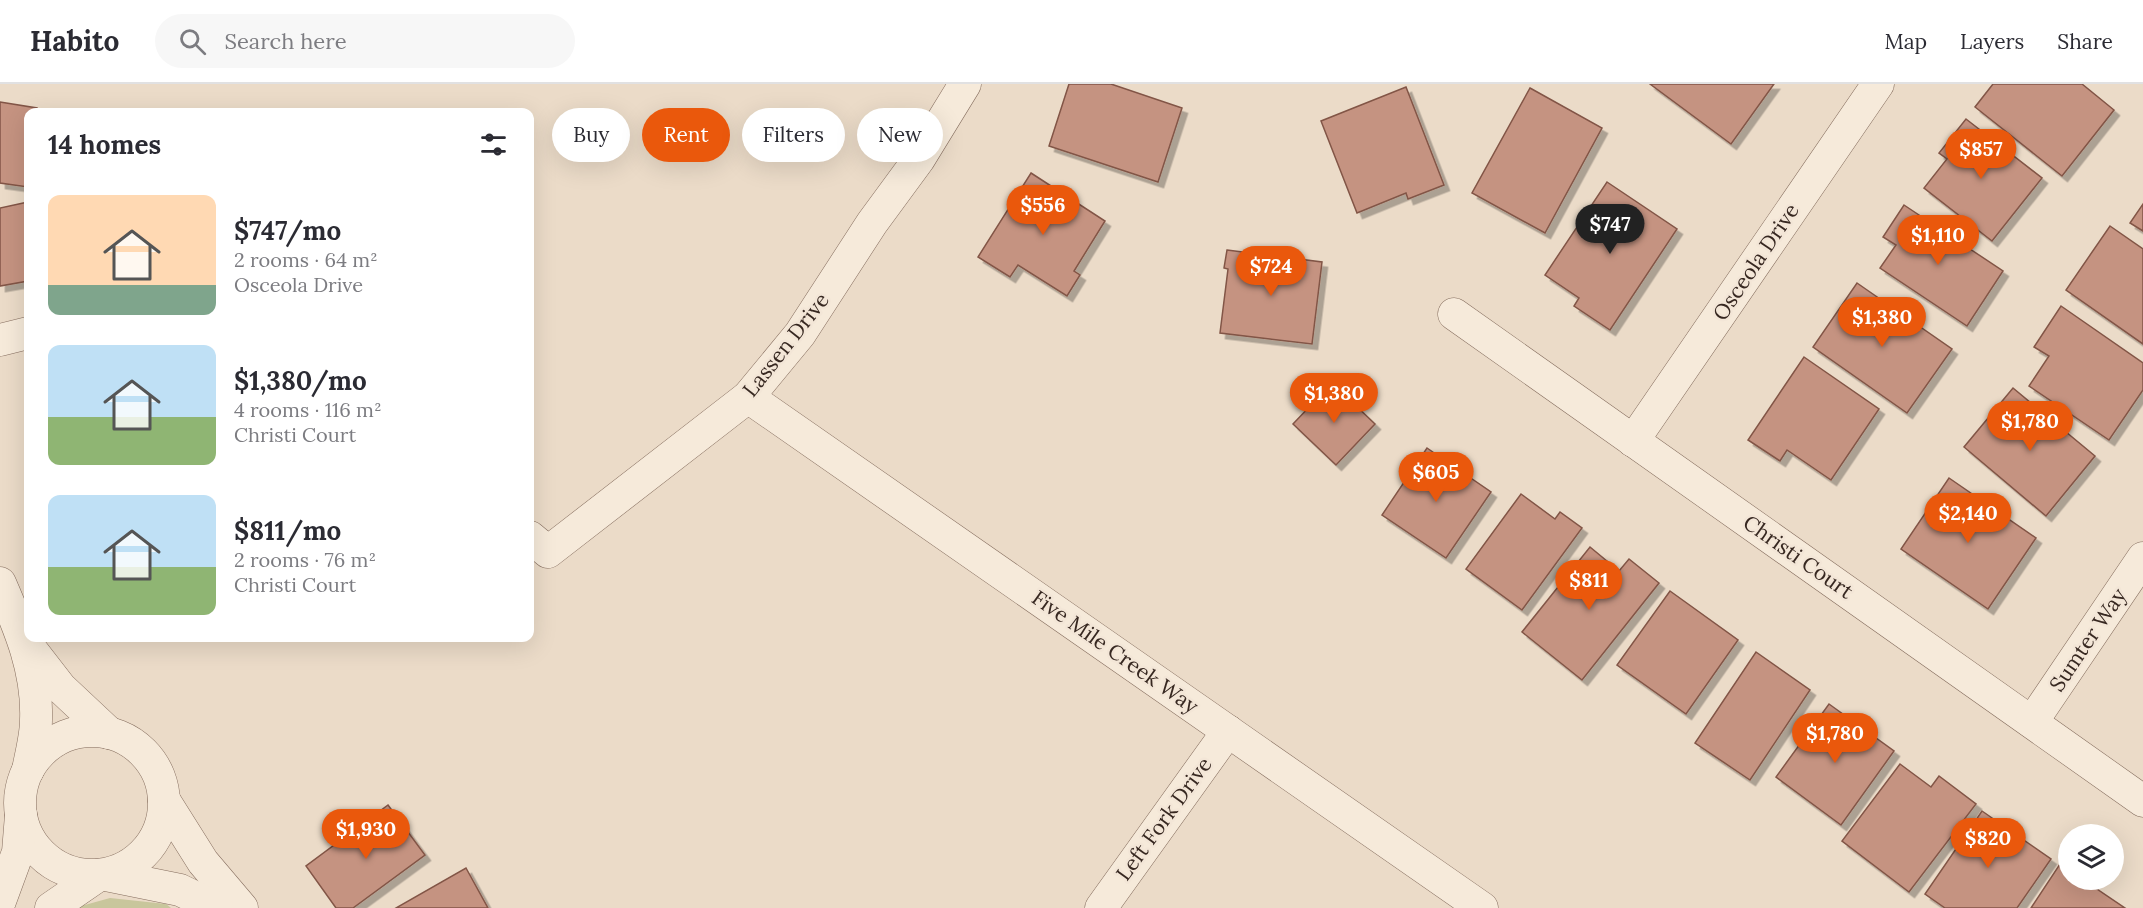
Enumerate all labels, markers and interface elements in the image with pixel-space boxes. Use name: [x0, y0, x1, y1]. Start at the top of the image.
search box: [155, 14, 575, 68]
text: Habito: [30, 23, 119, 59]
icon: search: [176, 25, 209, 58]
text: Search here: [224, 27, 347, 55]
text: Map: [1884, 28, 1927, 55]
text: Layers: [1960, 28, 2024, 55]
text: Share: [2057, 28, 2113, 55]
chip: Buy: [552, 108, 630, 162]
chip: Rent: [642, 108, 730, 162]
chip: Filters: [742, 108, 845, 162]
chip: New: [857, 108, 943, 162]
text: 14 homes: [48, 128, 161, 161]
icon: filters: [477, 128, 510, 161]
pin: $857: [1945, 129, 2017, 180]
text: $857: [1959, 136, 2003, 161]
pin: $556: [1007, 185, 1079, 236]
text: $556: [1021, 192, 1065, 217]
street label: Osceola Drive: [1706, 198, 1805, 325]
pin: $747: [1574, 204, 1646, 255]
text: $747: [1589, 211, 1631, 236]
text: $747/mo: [234, 214, 341, 247]
pin: $1,110: [1889, 215, 1987, 266]
icon: home: [96, 219, 168, 291]
text: $1,110: [1911, 222, 1965, 247]
pin: $724: [1235, 246, 1307, 297]
text: 2 rooms · 64 m²: [234, 247, 378, 272]
text: $724: [1250, 253, 1292, 278]
text: Osceola Drive: [234, 272, 363, 297]
street label: Lassen Drive: [736, 287, 835, 402]
pin: $1,380: [1833, 297, 1931, 348]
text: $1,380: [1852, 304, 1912, 329]
text: $1,380/mo: [234, 364, 367, 397]
icon: home: [96, 369, 168, 441]
pin: $1,380: [1285, 373, 1383, 424]
text: $1,380: [1304, 380, 1364, 405]
text: 4 rooms · 116 m²: [234, 397, 382, 422]
pin: $1,780: [1981, 401, 2079, 452]
text: $1,780: [2001, 408, 2059, 433]
text: Christi Court: [234, 422, 356, 447]
pin: $605: [1400, 452, 1472, 503]
text: $605: [1413, 459, 1459, 484]
pin: $2,140: [1919, 493, 2017, 544]
text: $2,140: [1938, 500, 1998, 525]
street label: Christi Court: [1738, 509, 1859, 605]
text: $811/mo: [234, 514, 341, 547]
icon: home: [96, 519, 168, 591]
text: 2 rooms · 76 m²: [234, 547, 376, 572]
pin: $811: [1553, 560, 1625, 611]
text: $811: [1569, 567, 1609, 592]
text: Christi Court: [234, 572, 356, 597]
street label: Sumter Way: [2043, 583, 2132, 697]
street label: Five Mile Creek Way: [1027, 584, 1204, 719]
pin: $1,780: [1786, 713, 1884, 764]
text: $1,780: [1806, 720, 1864, 745]
street label: Left Fork Drive: [1110, 752, 1218, 886]
pin: $1,930: [317, 809, 415, 860]
text: $1,930: [336, 816, 396, 841]
pin: $820: [1952, 818, 2024, 869]
map controls: [2058, 824, 2124, 890]
button: layers: [2058, 824, 2124, 890]
text: $820: [1965, 825, 2011, 850]

